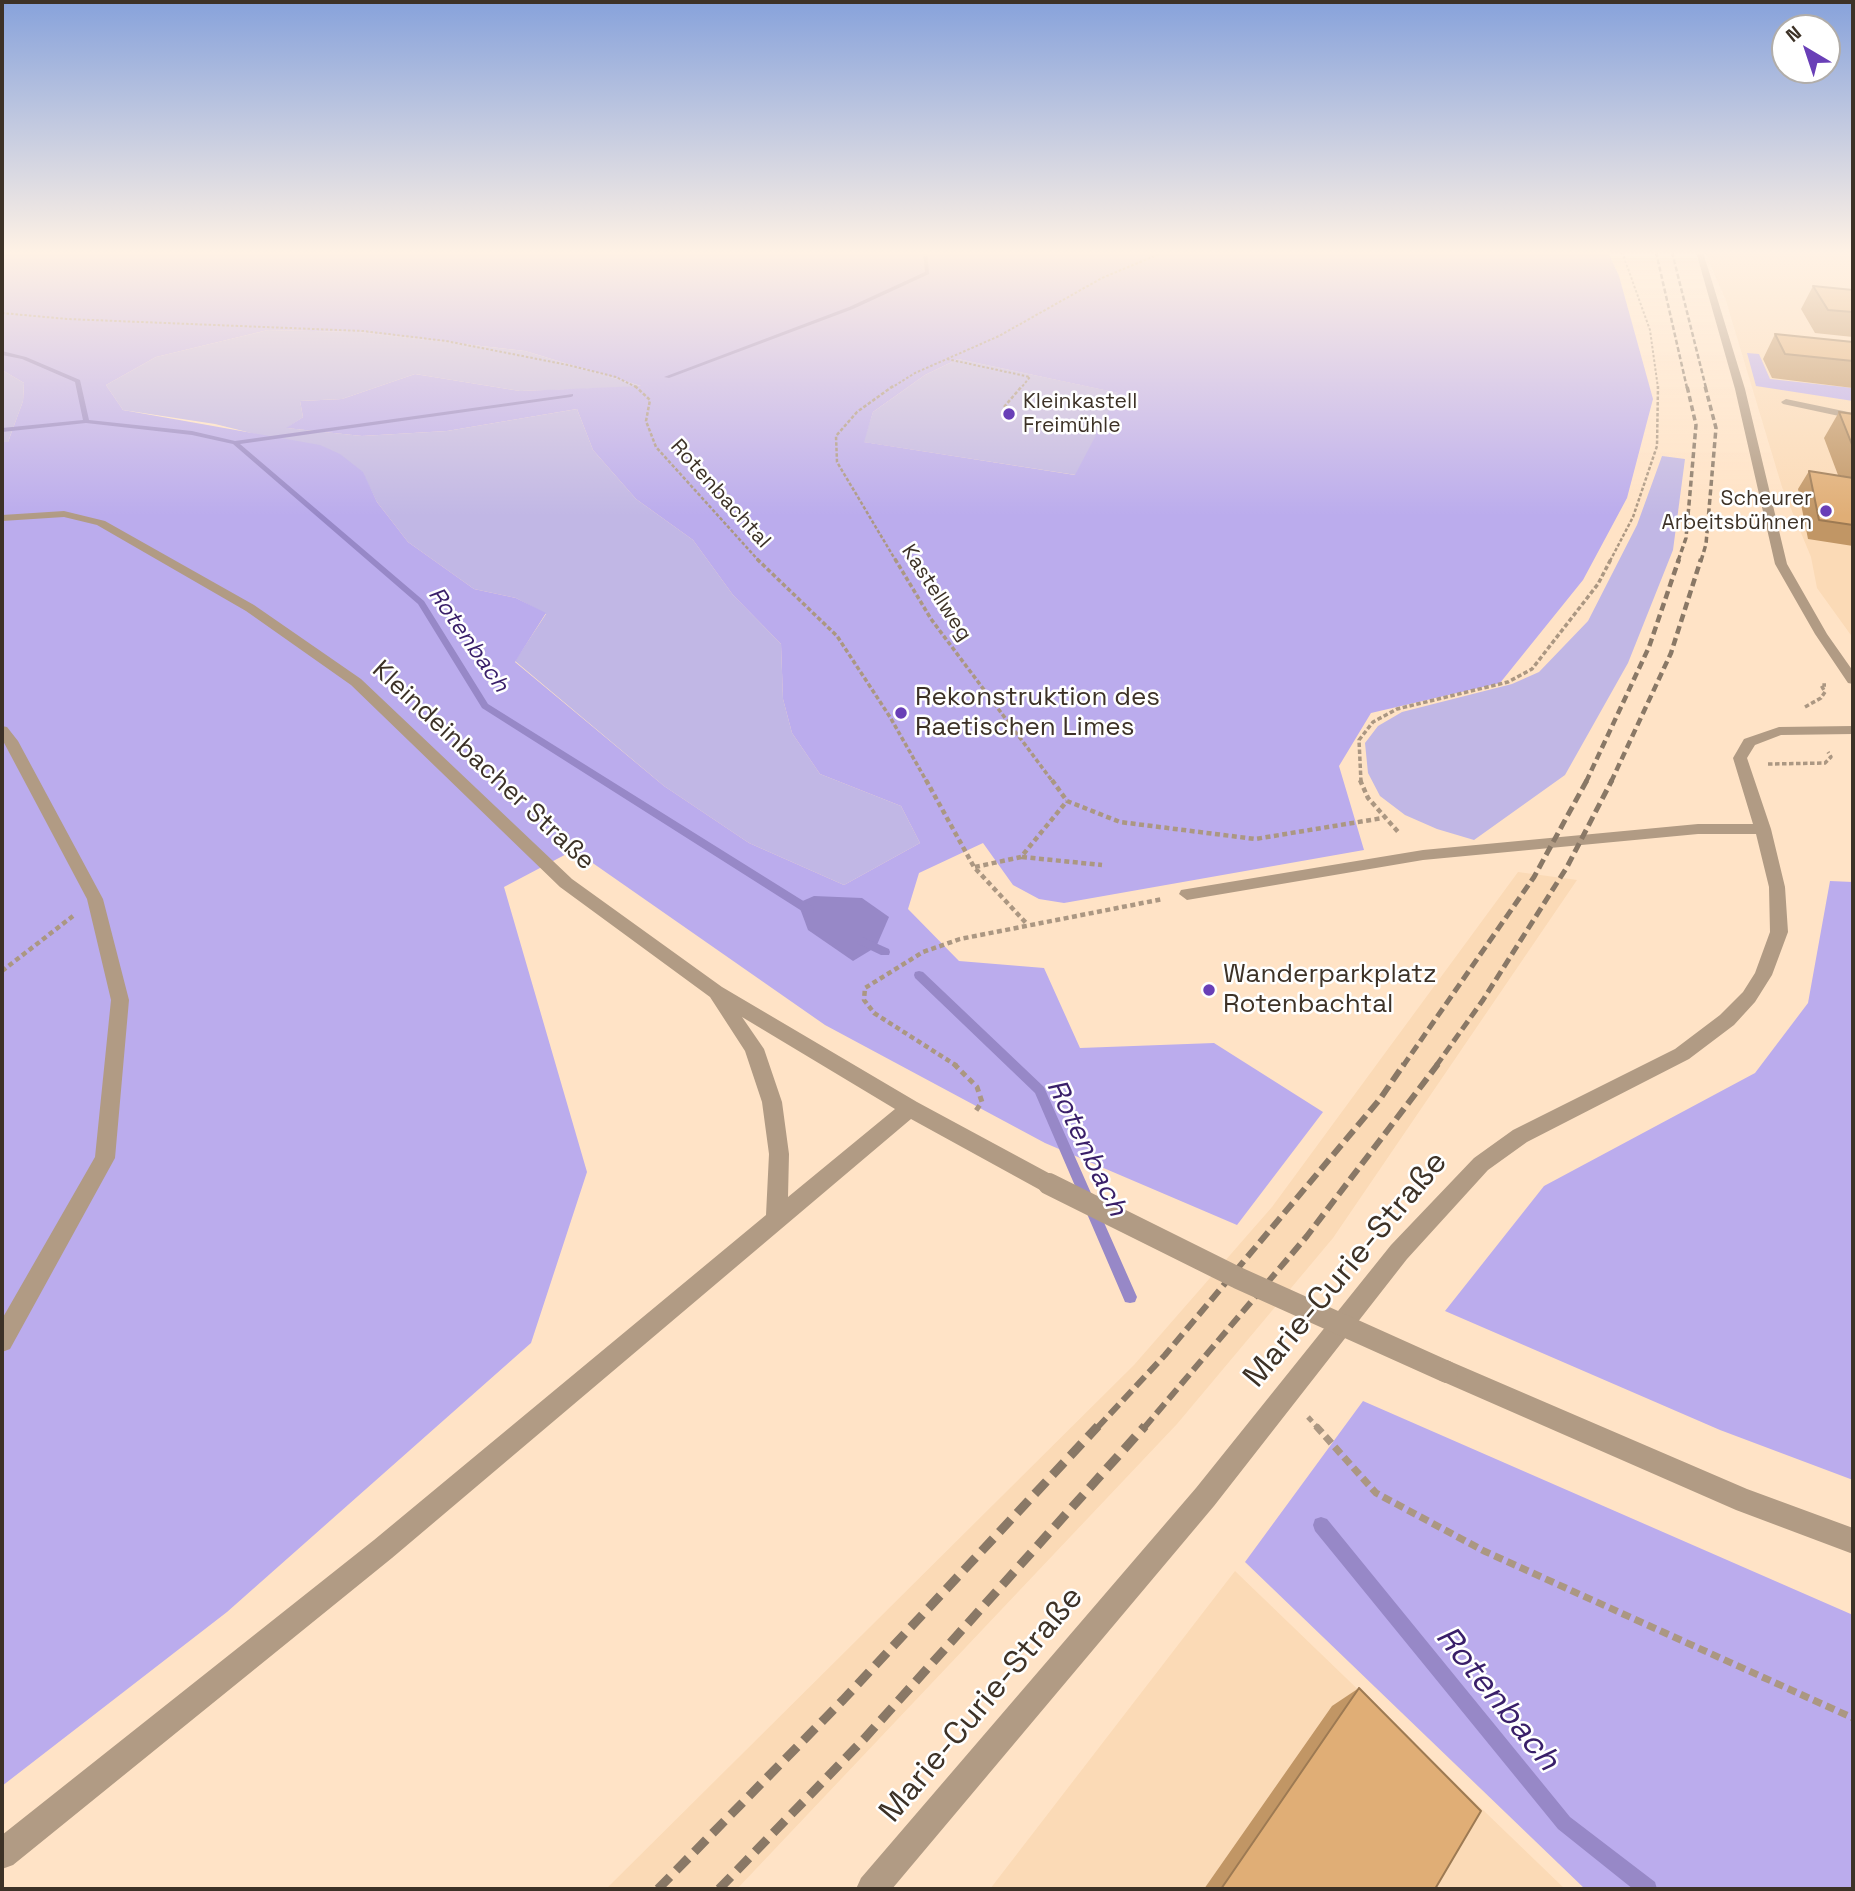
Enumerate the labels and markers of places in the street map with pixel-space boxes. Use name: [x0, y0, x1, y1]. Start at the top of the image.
place label: Kleinkastell Freimühle: [1023, 389, 1137, 439]
marker: Kleinkastell Freimühle: [1001, 406, 1017, 422]
place label: Scheurer Arbeitsbühnen: [1662, 486, 1812, 536]
marker: Scheurer Arbeitsbühnen: [1818, 503, 1834, 519]
place label: Rekonstruktion des Raetischen Limes: [915, 682, 1160, 744]
marker: Rekonstruktion des Raetischen Limes: [893, 705, 909, 721]
place label: Wanderparkplatz Rotenbachtal: [1223, 959, 1437, 1020]
marker: Wanderparkplatz Rotenbachtal: [1201, 982, 1217, 998]

